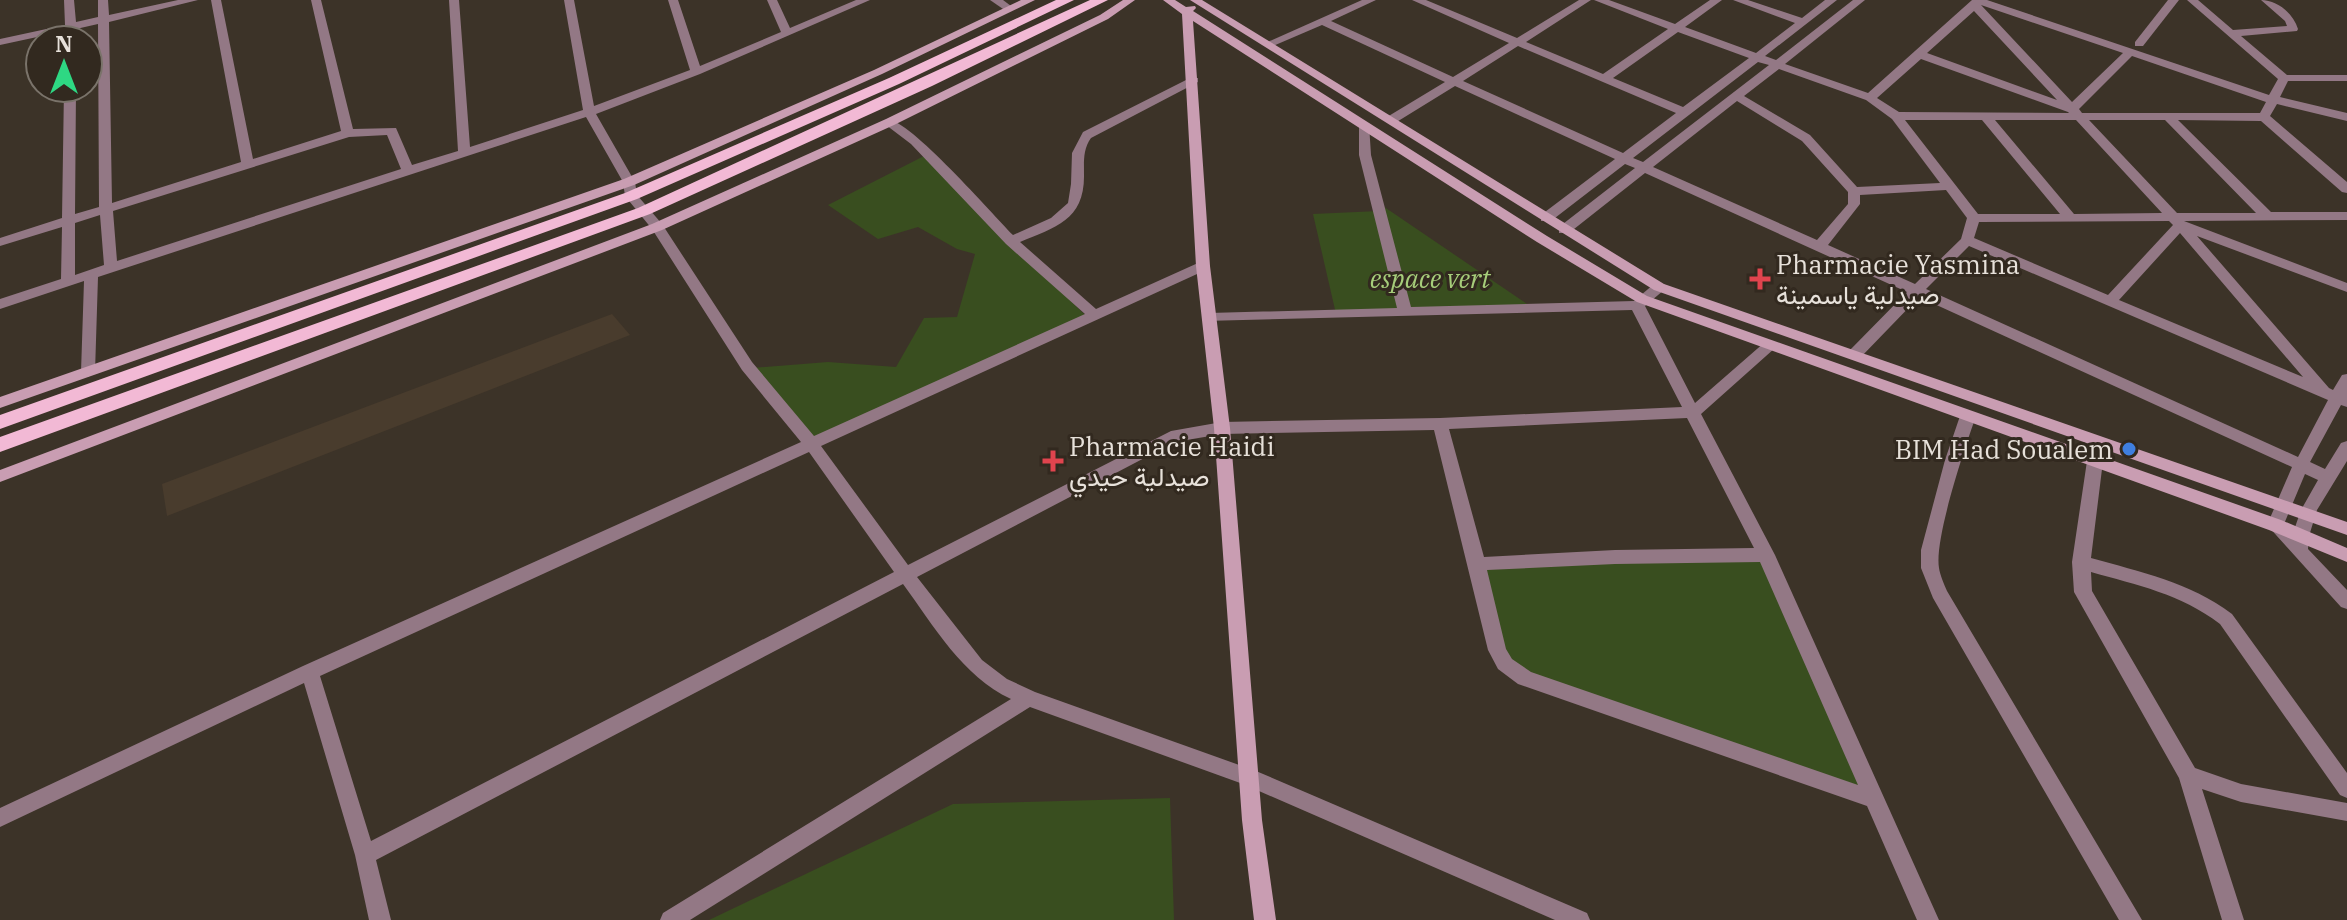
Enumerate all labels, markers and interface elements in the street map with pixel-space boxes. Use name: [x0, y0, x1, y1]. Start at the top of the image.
north arrow: [24, 24, 104, 104]
text: N: [55, 29, 73, 58]
place label: Pharmacie Yasmina صيدلية ياسمينة: [1776, 247, 2020, 311]
park label: espace vert: [1370, 261, 1491, 295]
marker: Pharmacie Yasmina صيدلية ياسمينة: [1751, 270, 1769, 288]
place label: Pharmacie Haidi صيدلية حيدي: [1069, 429, 1275, 498]
place label: BIM Had Soualem: [1895, 432, 2113, 466]
marker: BIM Had Soualem: [2120, 440, 2138, 458]
marker: Pharmacie Haidi صيدلية حيدي: [1044, 452, 1062, 470]

